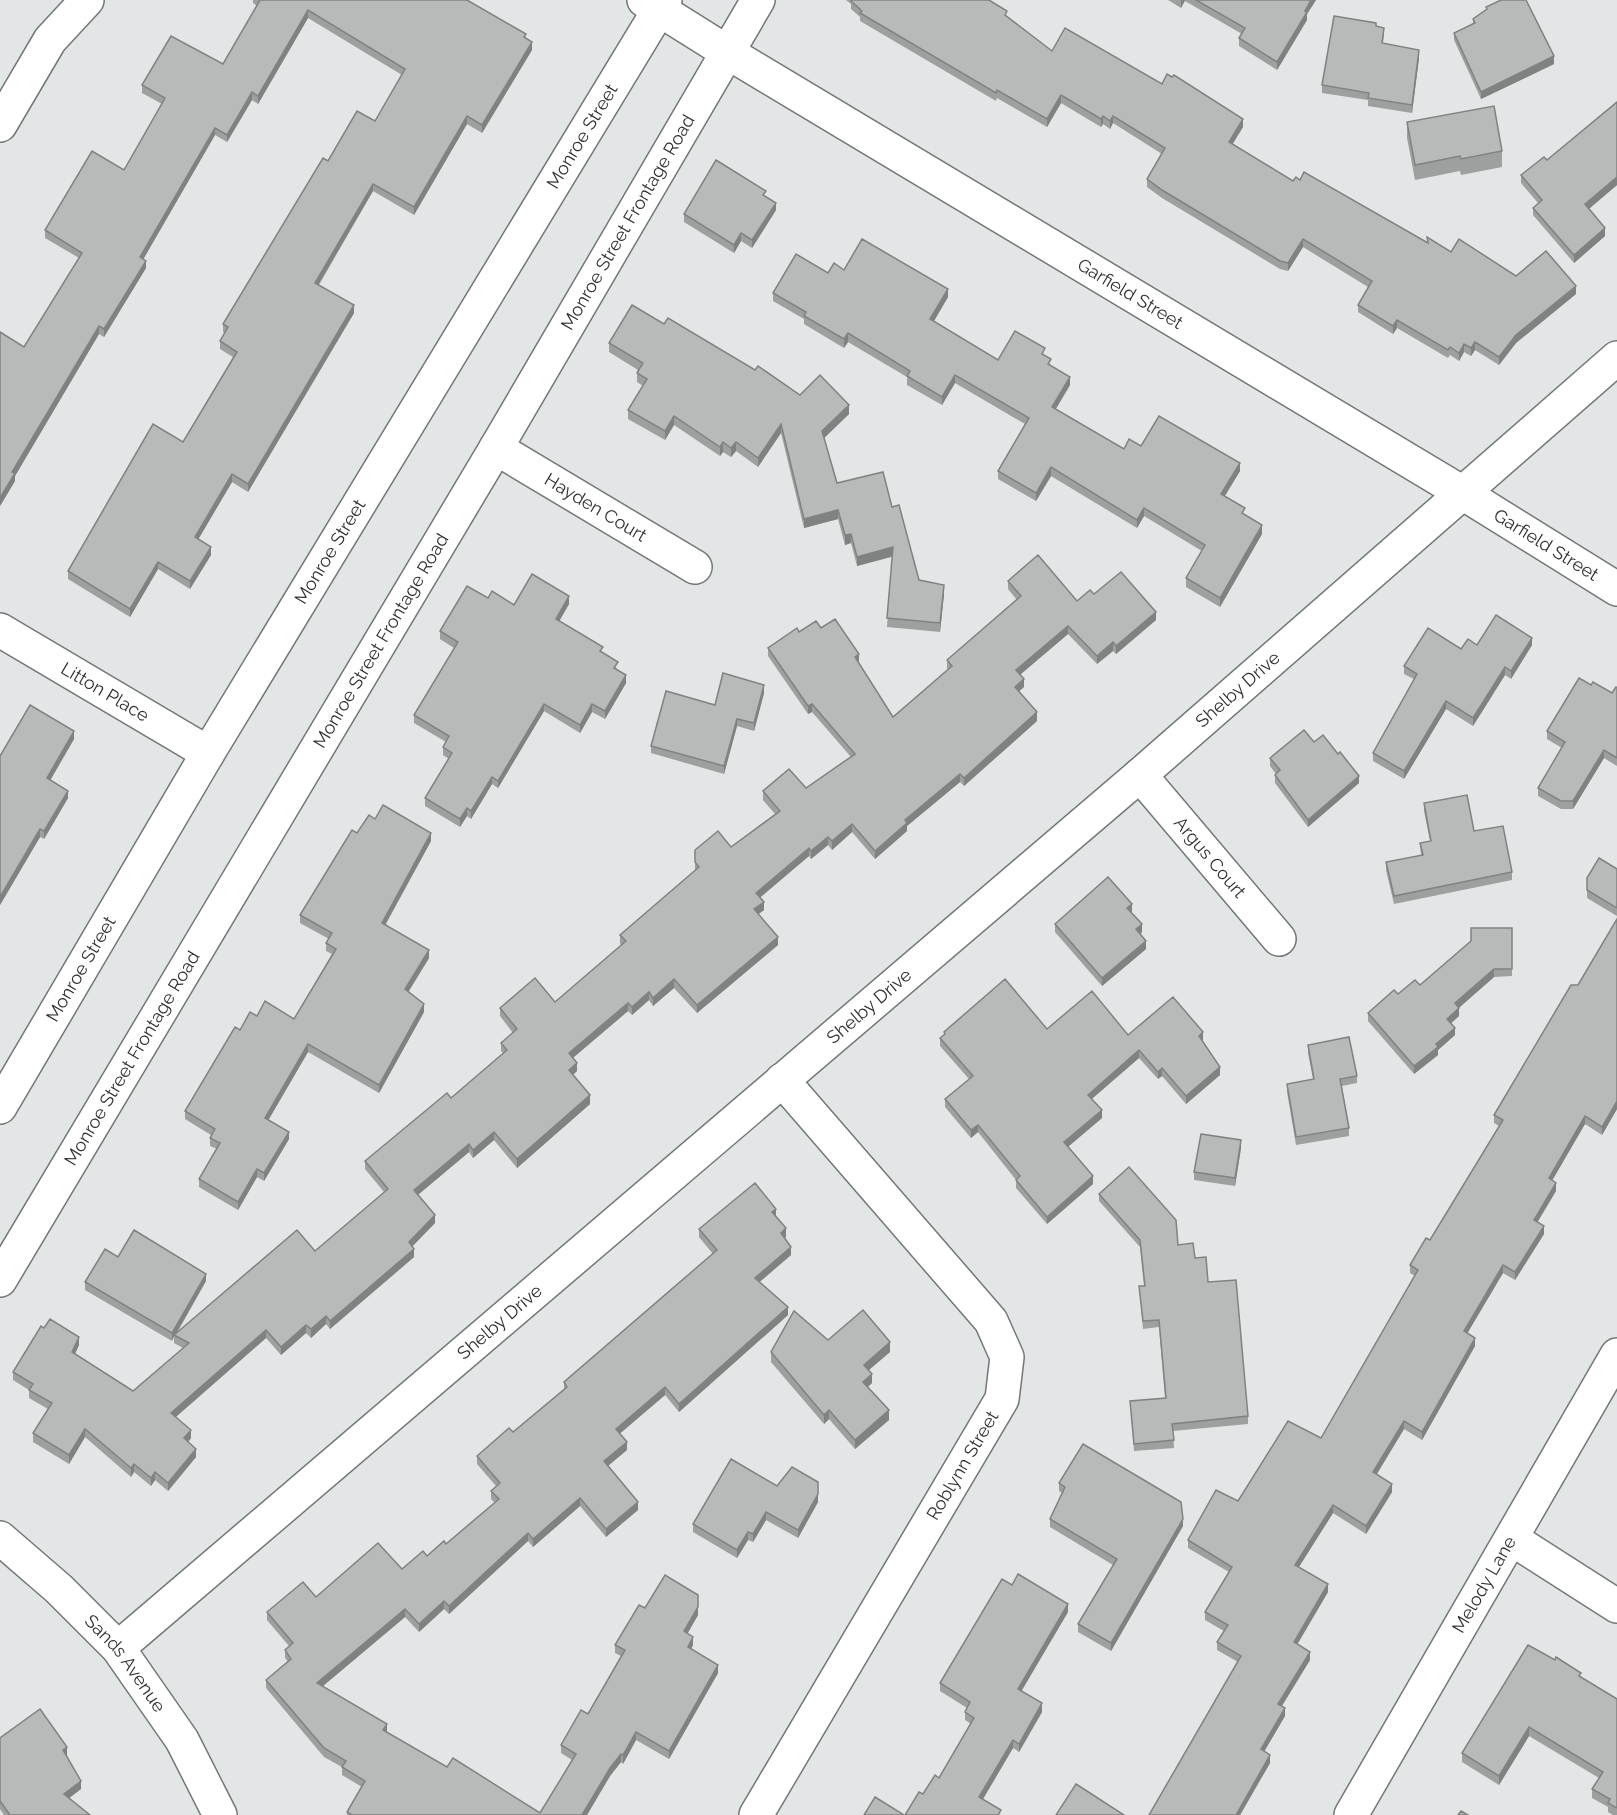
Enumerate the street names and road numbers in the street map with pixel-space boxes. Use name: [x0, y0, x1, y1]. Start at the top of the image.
street label: Monroe Street: [542, 80, 622, 192]
street label: Monroe Street Frontage Road: [556, 111, 699, 333]
street label: Garfield Street: [1074, 254, 1187, 333]
street label: Hayden Court: [541, 469, 651, 546]
street label: Monroe Street: [290, 495, 369, 608]
street label: Garfield Street: [1490, 504, 1603, 585]
street label: Monroe Street Frontage Road: [309, 530, 452, 752]
street label: Shelby Drive: [1191, 647, 1284, 731]
street label: Litton Place: [58, 658, 153, 726]
street label: Argus Court: [1170, 812, 1250, 902]
street label: Monroe Street: [41, 912, 120, 1025]
street label: Monroe Street Frontage Road: [60, 947, 204, 1169]
street label: Shelby Drive: [822, 964, 916, 1048]
street label: Shelby Drive: [453, 1279, 546, 1364]
street label: Roblynn Street: [922, 1407, 1003, 1524]
street label: Melody Lane: [1448, 1532, 1520, 1637]
street label: Sands Avenue: [81, 1610, 171, 1716]

